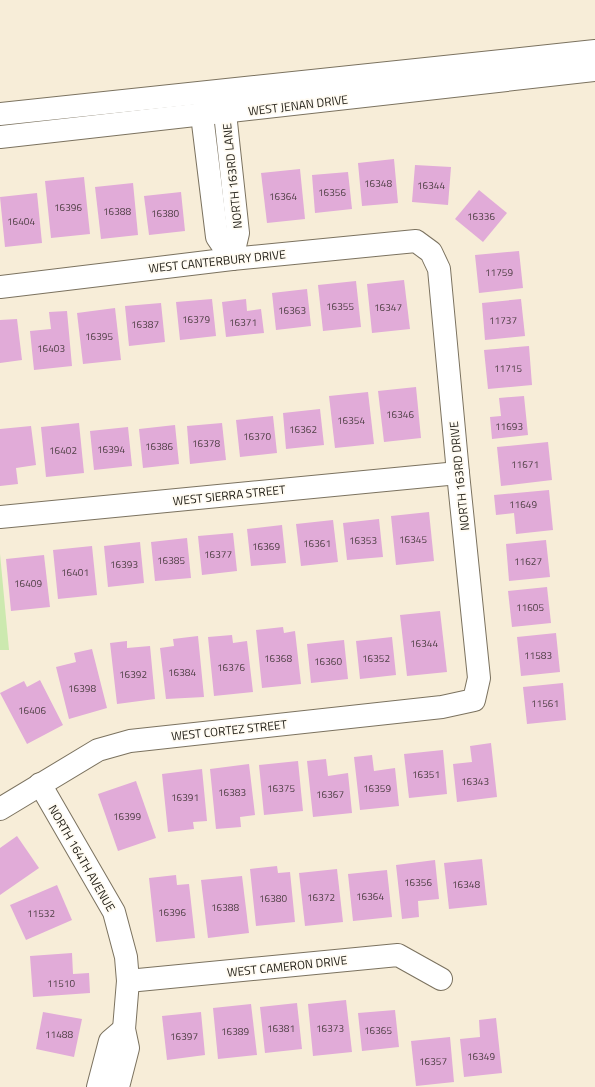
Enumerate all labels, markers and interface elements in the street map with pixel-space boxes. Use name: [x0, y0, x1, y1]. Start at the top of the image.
street label: WEST JENAN DRIVE: [247, 89, 349, 121]
street label: NORTH 163RD LANE: [217, 122, 247, 230]
house number: 16348: [364, 176, 392, 191]
house number: 16344: [417, 178, 445, 193]
house number: 16356: [318, 185, 346, 200]
house number: 16364: [269, 189, 297, 204]
house number: 16396: [54, 200, 82, 215]
house number: 16388: [103, 204, 131, 219]
house number: 16380: [151, 206, 179, 221]
house number: 16336: [467, 209, 495, 224]
house number: 16404: [7, 214, 35, 229]
street label: WEST CANTERBURY DRIVE: [147, 244, 287, 278]
house number: 11759: [485, 265, 513, 280]
house number: 16355: [326, 299, 354, 314]
house number: 16347: [374, 300, 402, 315]
house number: 16363: [278, 303, 306, 318]
house number: 16379: [182, 312, 210, 327]
house number: 11737: [489, 313, 517, 328]
house number: 16371: [229, 315, 257, 330]
house number: 16387: [131, 317, 159, 332]
house number: 16395: [85, 329, 113, 344]
house number: 16403: [37, 341, 65, 356]
house number: 11715: [494, 361, 522, 376]
house number: 16346: [386, 407, 414, 422]
house number: 16354: [337, 413, 365, 428]
house number: 11693: [495, 419, 523, 434]
street label: NORTH 163RD DRIVE: [444, 420, 474, 532]
house number: 16362: [289, 422, 317, 437]
house number: 16370: [243, 429, 271, 444]
house number: 16378: [192, 436, 220, 451]
house number: 16386: [145, 439, 173, 454]
house number: 16394: [97, 442, 125, 457]
house number: 16402: [49, 443, 77, 458]
house number: 11671: [511, 457, 539, 472]
street label: WEST SIERRA STREET: [172, 480, 287, 510]
house number: 11649: [509, 497, 537, 512]
house number: 16345: [399, 532, 427, 547]
house number: 16353: [349, 533, 377, 548]
house number: 16361: [303, 536, 331, 551]
house number: 16369: [252, 539, 280, 554]
house number: 16377: [204, 547, 232, 562]
house number: 16385: [157, 553, 185, 568]
house number: 11627: [514, 554, 542, 569]
house number: 16393: [110, 557, 138, 572]
house number: 16401: [61, 565, 89, 580]
house number: 16409: [14, 576, 42, 591]
house number: 11605: [516, 600, 544, 615]
house number: 16344: [410, 636, 438, 651]
house number: 11583: [524, 648, 552, 663]
house number: 16368: [264, 651, 292, 666]
house number: 16352: [362, 651, 390, 666]
house number: 16360: [314, 654, 342, 669]
house number: 16376: [217, 660, 245, 675]
house number: 16384: [168, 665, 196, 680]
house number: 16392: [119, 667, 147, 682]
house number: 16398: [68, 681, 96, 696]
house number: 11561: [531, 696, 559, 711]
house number: 16406: [18, 703, 46, 718]
street label: WEST CORTEZ STREET: [170, 714, 288, 746]
house number: 16351: [412, 767, 440, 782]
house number: 16343: [461, 774, 489, 789]
house number: 16375: [267, 781, 295, 796]
house number: 16359: [363, 781, 391, 796]
house number: 16383: [218, 785, 246, 800]
house number: 16367: [316, 787, 344, 802]
house number: 16391: [171, 790, 199, 805]
street label: NORTH 164TH AVENUE: [44, 801, 121, 915]
house number: 16399: [113, 809, 141, 824]
house number: 16356: [404, 875, 432, 890]
house number: 16348: [452, 877, 480, 892]
house number: 16364: [356, 889, 384, 904]
house number: 16372: [307, 890, 335, 905]
house number: 16380: [259, 891, 287, 906]
house number: 16388: [211, 900, 239, 915]
house number: 16396: [158, 905, 186, 920]
house number: 11532: [27, 906, 55, 921]
street label: WEST CAMERON DRIVE: [226, 950, 348, 982]
house number: 11510: [47, 976, 75, 991]
house number: 16381: [267, 1021, 295, 1036]
house number: 16373: [316, 1021, 344, 1036]
house number: 16365: [364, 1023, 392, 1038]
house number: 16389: [221, 1024, 249, 1039]
house number: 11488: [45, 1027, 73, 1042]
house number: 16397: [170, 1029, 198, 1044]
house number: 16349: [467, 1049, 495, 1064]
house number: 16357: [419, 1054, 447, 1069]

